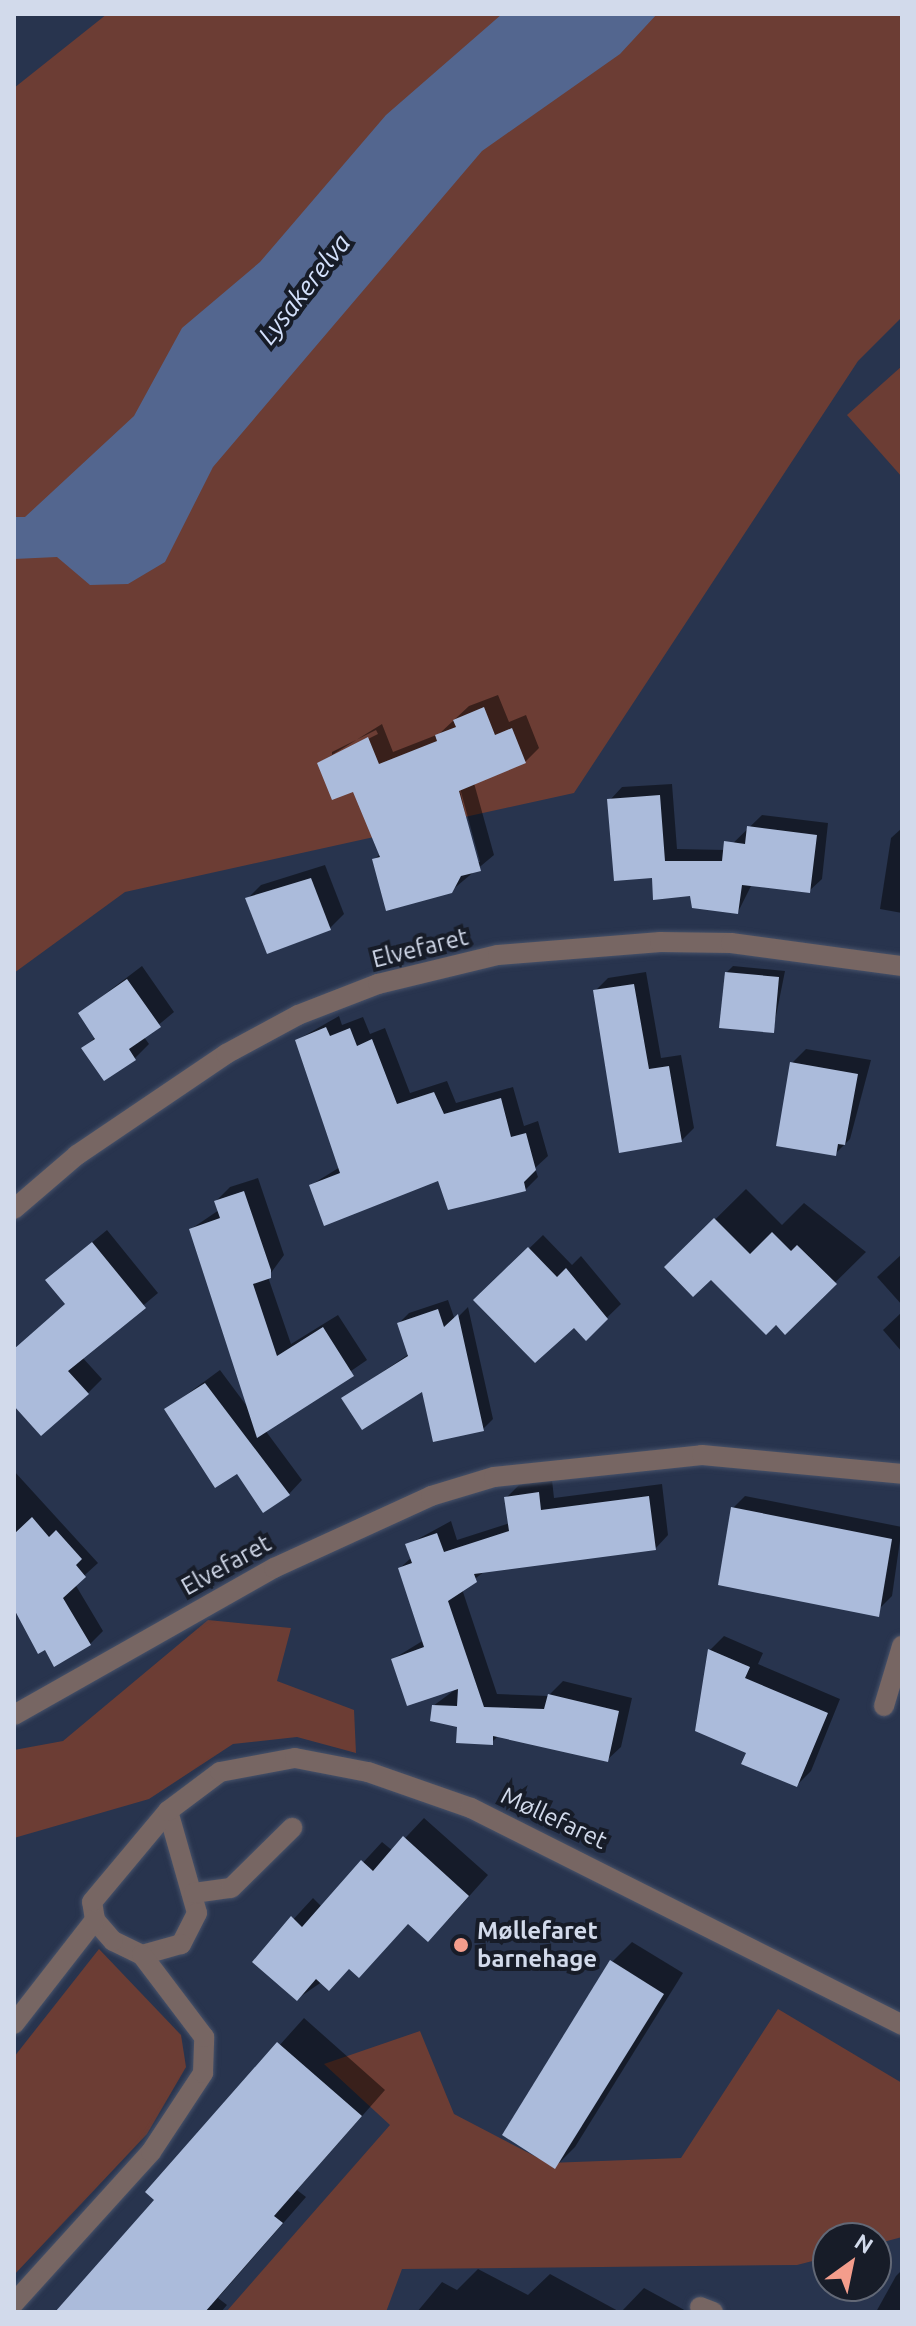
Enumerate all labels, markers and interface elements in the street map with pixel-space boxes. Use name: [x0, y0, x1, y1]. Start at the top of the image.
water label: Lysakerelva: [251, 228, 357, 350]
street label: Elvefaret: [369, 922, 471, 974]
street label: Elvefaret: [176, 1529, 276, 1601]
street label: Møllefaret: [496, 1781, 612, 1855]
place label: Møllefaret barnehage: [477, 1917, 598, 1973]
marker: Møllefaret barnehage: [452, 1936, 470, 1954]
north arrow: [812, 2222, 892, 2302]
text: N: [851, 2228, 878, 2258]

